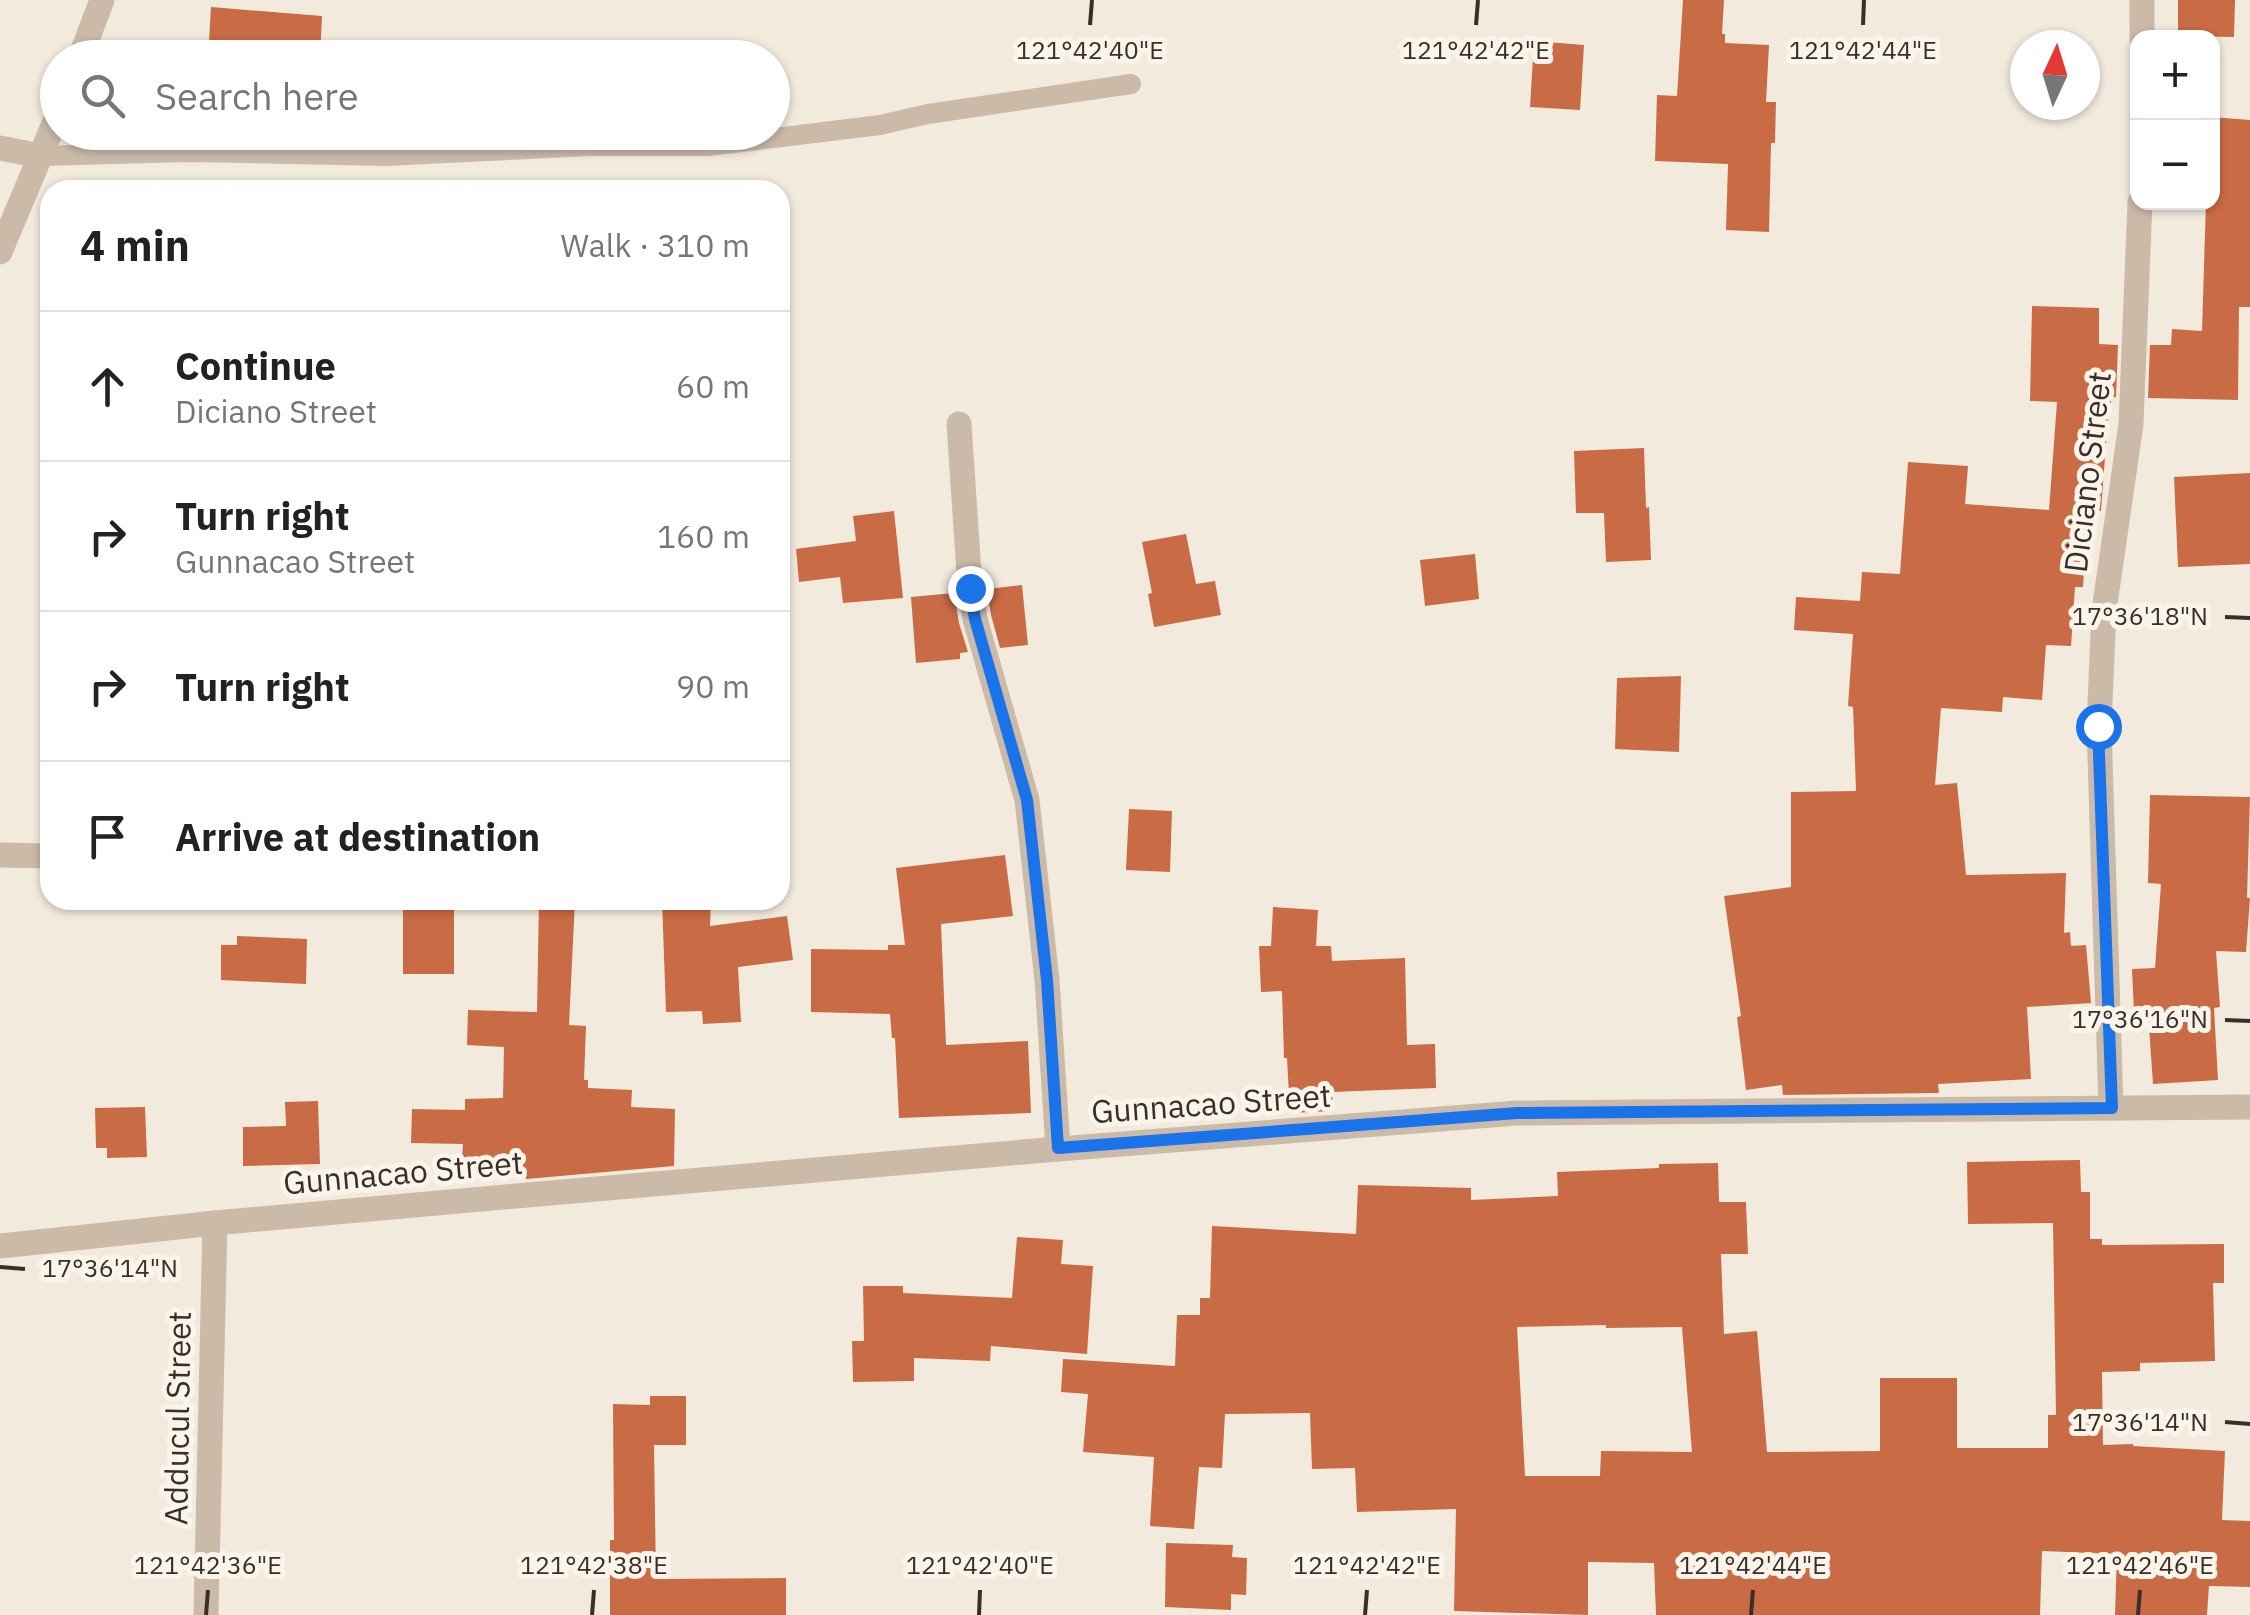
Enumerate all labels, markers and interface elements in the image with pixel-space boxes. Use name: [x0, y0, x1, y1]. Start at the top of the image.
north arrow: [2010, 30, 2100, 120]
map controls: [2130, 30, 2220, 210]
button: +: [2130, 30, 2220, 120]
text: 121°42'40"E: [1016, 33, 1164, 66]
text: 121°42'42"E: [1402, 33, 1550, 66]
text: 121°42'44"E: [1789, 33, 1937, 66]
search box: [40, 40, 790, 150]
icon: search: [75, 68, 130, 123]
text: Search here: [155, 71, 359, 120]
button: −: [2130, 120, 2220, 210]
text: 4 min: [80, 218, 190, 273]
text: Walk · 310 m: [561, 224, 750, 266]
text: Continue: [175, 341, 336, 390]
icon: ahead: [80, 359, 135, 414]
text: 60 m: [676, 365, 750, 407]
street label: Diciano Street: [2054, 369, 2120, 575]
text: Diciano Street: [175, 390, 377, 432]
text: Turn right: [175, 491, 350, 540]
icon: right: [80, 509, 135, 564]
text: 160 m: [657, 515, 750, 557]
text: Gunnacao Street: [175, 540, 415, 582]
route end: [948, 566, 994, 612]
text: 17°36'18"N: [2072, 599, 2208, 632]
icon: right: [80, 659, 135, 714]
text: Turn right: [175, 662, 350, 711]
text: 90 m: [676, 665, 750, 707]
route start: [2076, 704, 2122, 750]
icon: arrive: [80, 809, 135, 864]
text: Arrive at destination: [175, 812, 540, 861]
text: 17°36'16"N: [2072, 1002, 2208, 1035]
street label: Gunnacao Street: [1090, 1074, 1332, 1132]
street label: Gunnacao Street: [281, 1141, 524, 1203]
text: 17°36'14"N: [42, 1251, 178, 1284]
street label: Adducul Street: [154, 1311, 200, 1525]
text: 17°36'14"N: [2072, 1405, 2208, 1438]
text: 121°42'36"E: [134, 1548, 282, 1581]
text: 121°42'38"E: [520, 1548, 668, 1581]
text: 121°42'40"E: [906, 1548, 1054, 1581]
text: 121°42'42"E: [1293, 1548, 1441, 1581]
text: 121°42'44"E: [1679, 1548, 1827, 1581]
text: 121°42'46"E: [2066, 1548, 2214, 1581]

